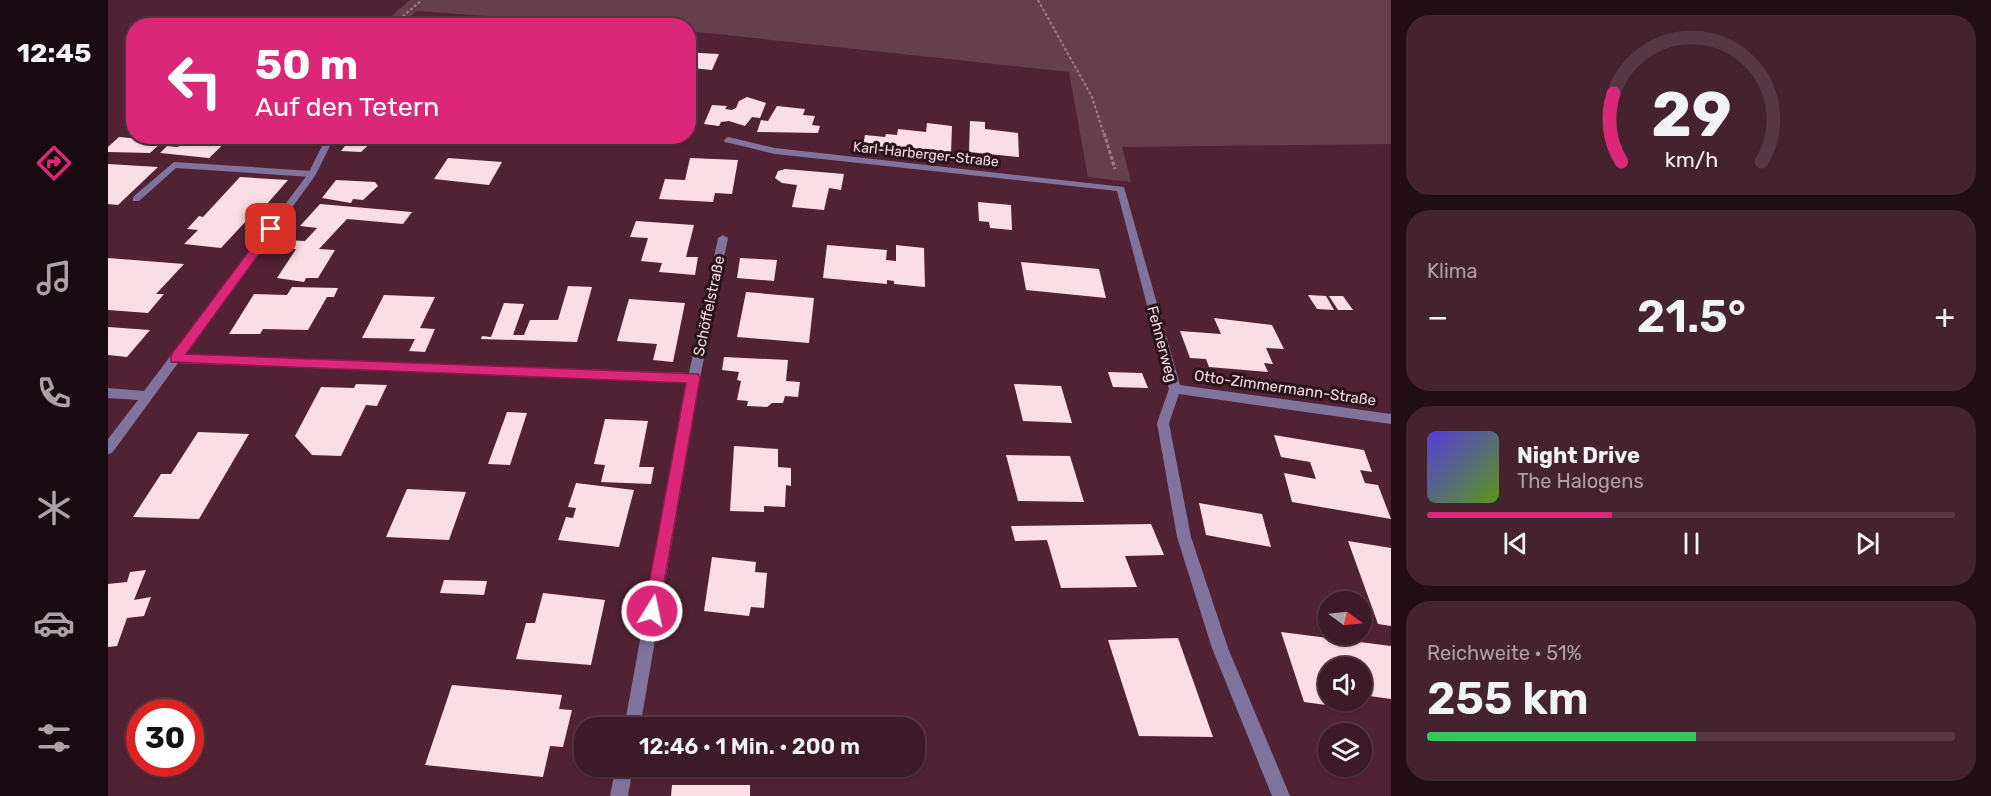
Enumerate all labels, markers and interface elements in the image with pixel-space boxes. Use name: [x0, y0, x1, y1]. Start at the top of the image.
text: 12:45: [17, 37, 91, 69]
text: 50 m: [255, 40, 358, 90]
icon: left: [156, 42, 234, 120]
text: 29: [1651, 78, 1731, 152]
text: Auf den Tetern: [255, 91, 439, 123]
street label: Karl-Harberger-Straße: [852, 138, 1000, 171]
icon: directions: [33, 142, 75, 184]
text: km/h: [1664, 148, 1718, 173]
pin: [245, 203, 296, 254]
icon: arrive: [254, 212, 287, 245]
street label: Schöffelstraße: [690, 254, 728, 358]
icon: music: [33, 257, 75, 299]
text: Klima: [1427, 259, 1478, 283]
text: 21.5°: [1637, 290, 1746, 343]
text: −: [1427, 297, 1448, 336]
text: +: [1934, 297, 1955, 336]
street label: Fehnerweg: [1143, 304, 1181, 384]
street label: Otto-Zimmermann-Straße: [1193, 366, 1377, 410]
icon: phone: [33, 372, 75, 414]
text: Night Drive: [1517, 442, 1640, 469]
text: The Halogens: [1517, 469, 1644, 493]
icon: climate: [33, 487, 75, 529]
icon: previous: [1499, 527, 1532, 560]
icon: pause: [1675, 527, 1708, 560]
icon: next: [1851, 527, 1884, 560]
position arrow: [620, 579, 684, 643]
north arrow: [1318, 591, 1372, 645]
map controls: [1318, 591, 1372, 777]
icon: car: [33, 602, 75, 644]
text: Reichweite · 51%: [1427, 641, 1582, 665]
button: sound: [1318, 657, 1372, 711]
text: 255 km: [1427, 672, 1589, 725]
speed limit sign: 30: [126, 699, 204, 777]
icon: filters: [33, 717, 75, 759]
button: layers: [1318, 723, 1372, 777]
text: 12:46 · 1 Min. · 200 m: [639, 733, 860, 760]

